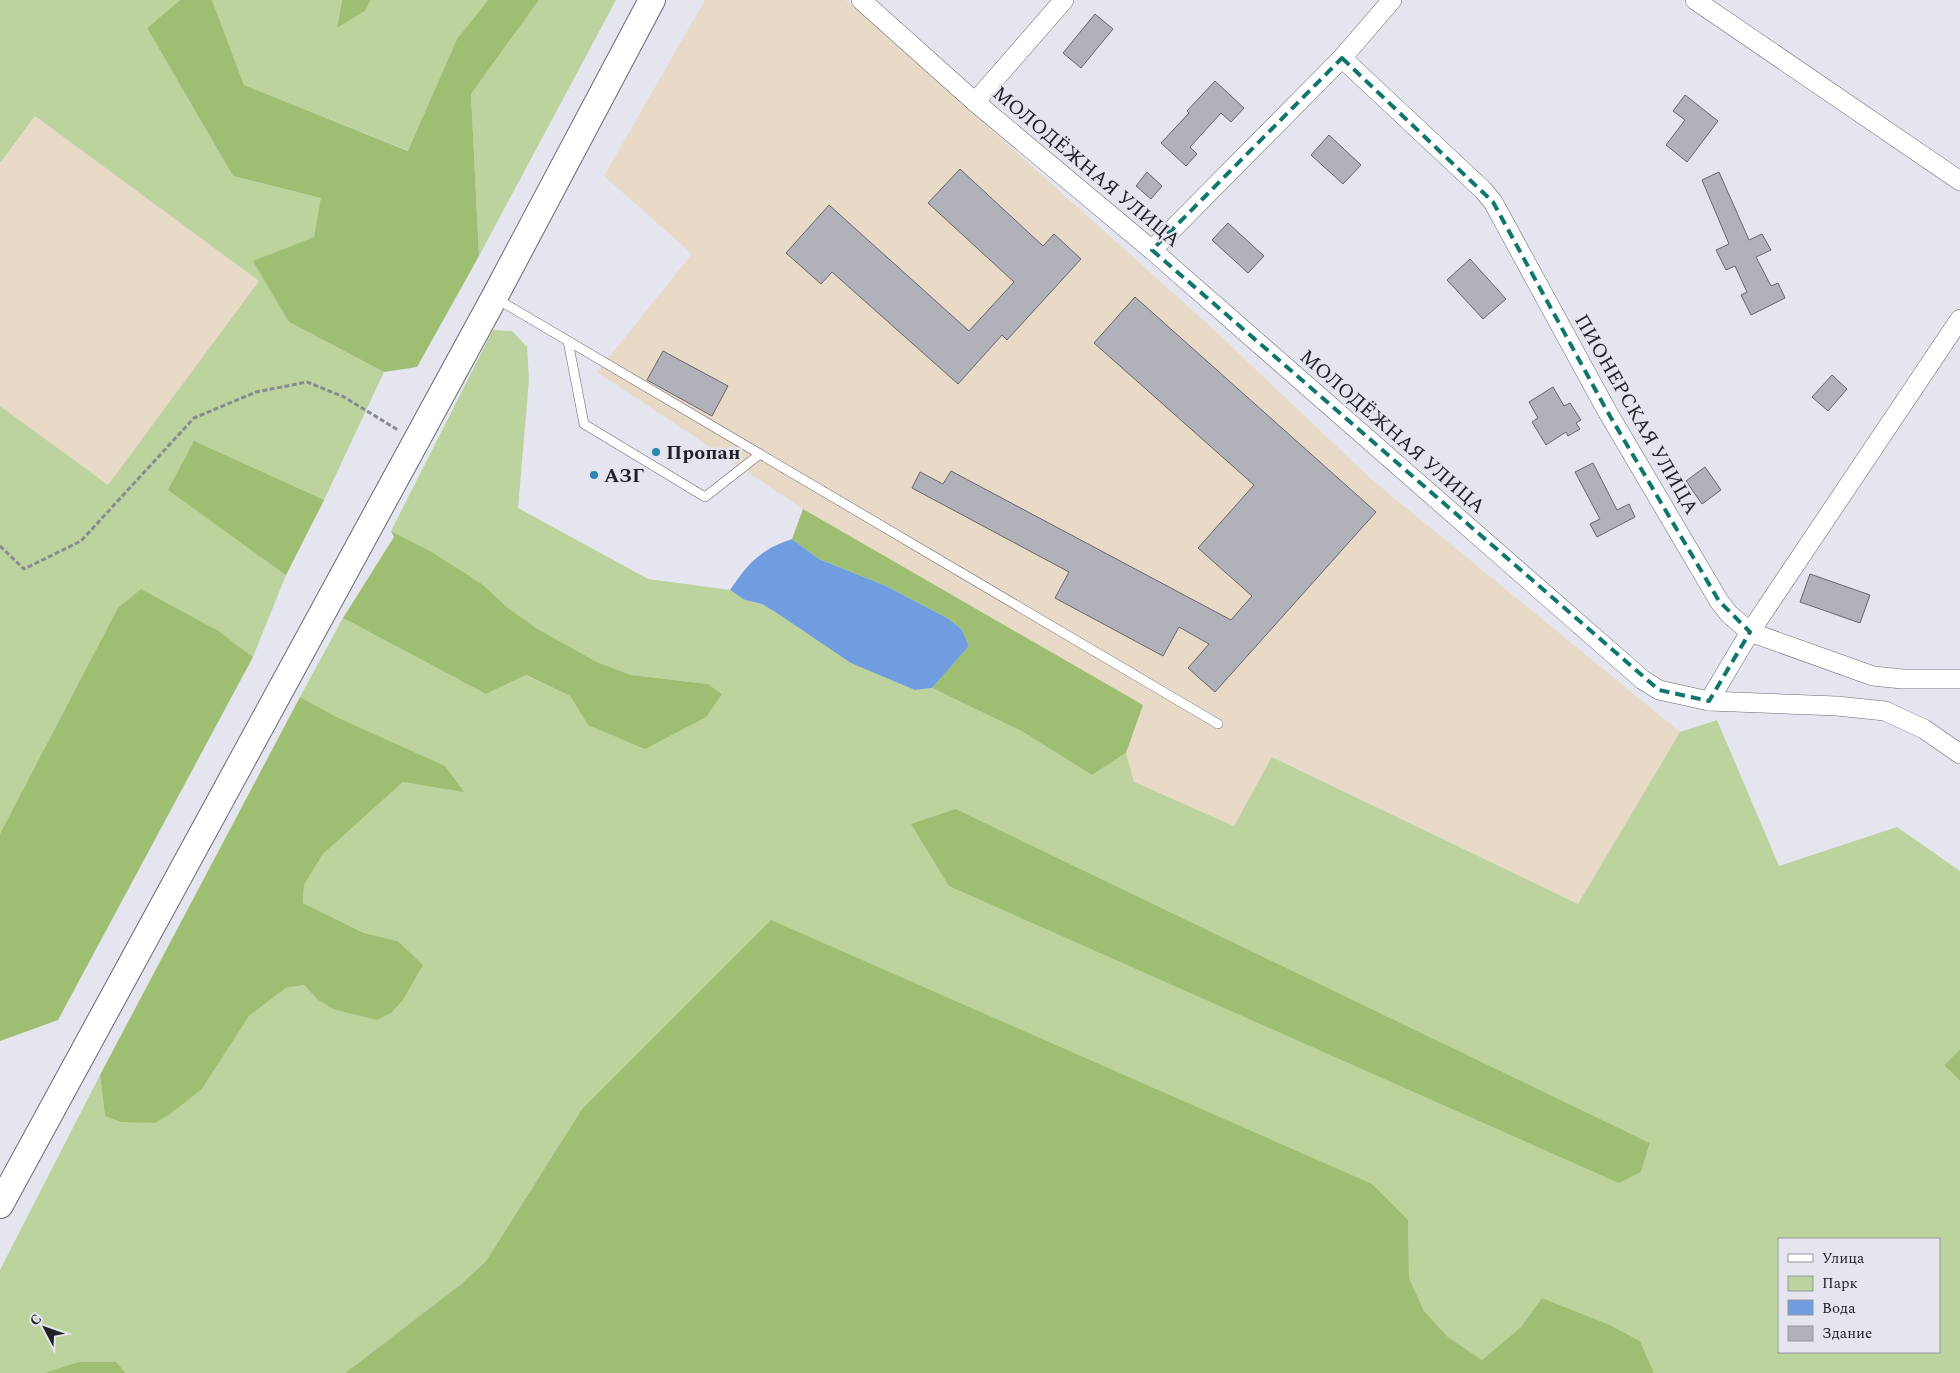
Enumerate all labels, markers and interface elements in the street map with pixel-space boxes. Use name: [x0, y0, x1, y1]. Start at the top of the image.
street label: МОЛОДЁЖНАЯ УЛИЦА: [986, 79, 1187, 255]
street label: ПИОНЕРСКАЯ УЛИЦА: [1566, 309, 1706, 520]
street label: МОЛОДЁЖНАЯ УЛИЦА: [1293, 342, 1492, 521]
place label: Пропан: [666, 438, 740, 468]
marker: Пропан: [650, 446, 662, 458]
place label: АЗГ: [604, 461, 644, 491]
marker: АЗГ: [588, 469, 600, 481]
legend: [1778, 1238, 1940, 1353]
text: Улица: [1822, 1247, 1865, 1270]
text: Парк: [1822, 1272, 1858, 1295]
text: Вода: [1822, 1297, 1856, 1320]
north arrow: [20, 1303, 70, 1353]
text: С: [24, 1309, 47, 1330]
text: Здание: [1822, 1322, 1872, 1345]

